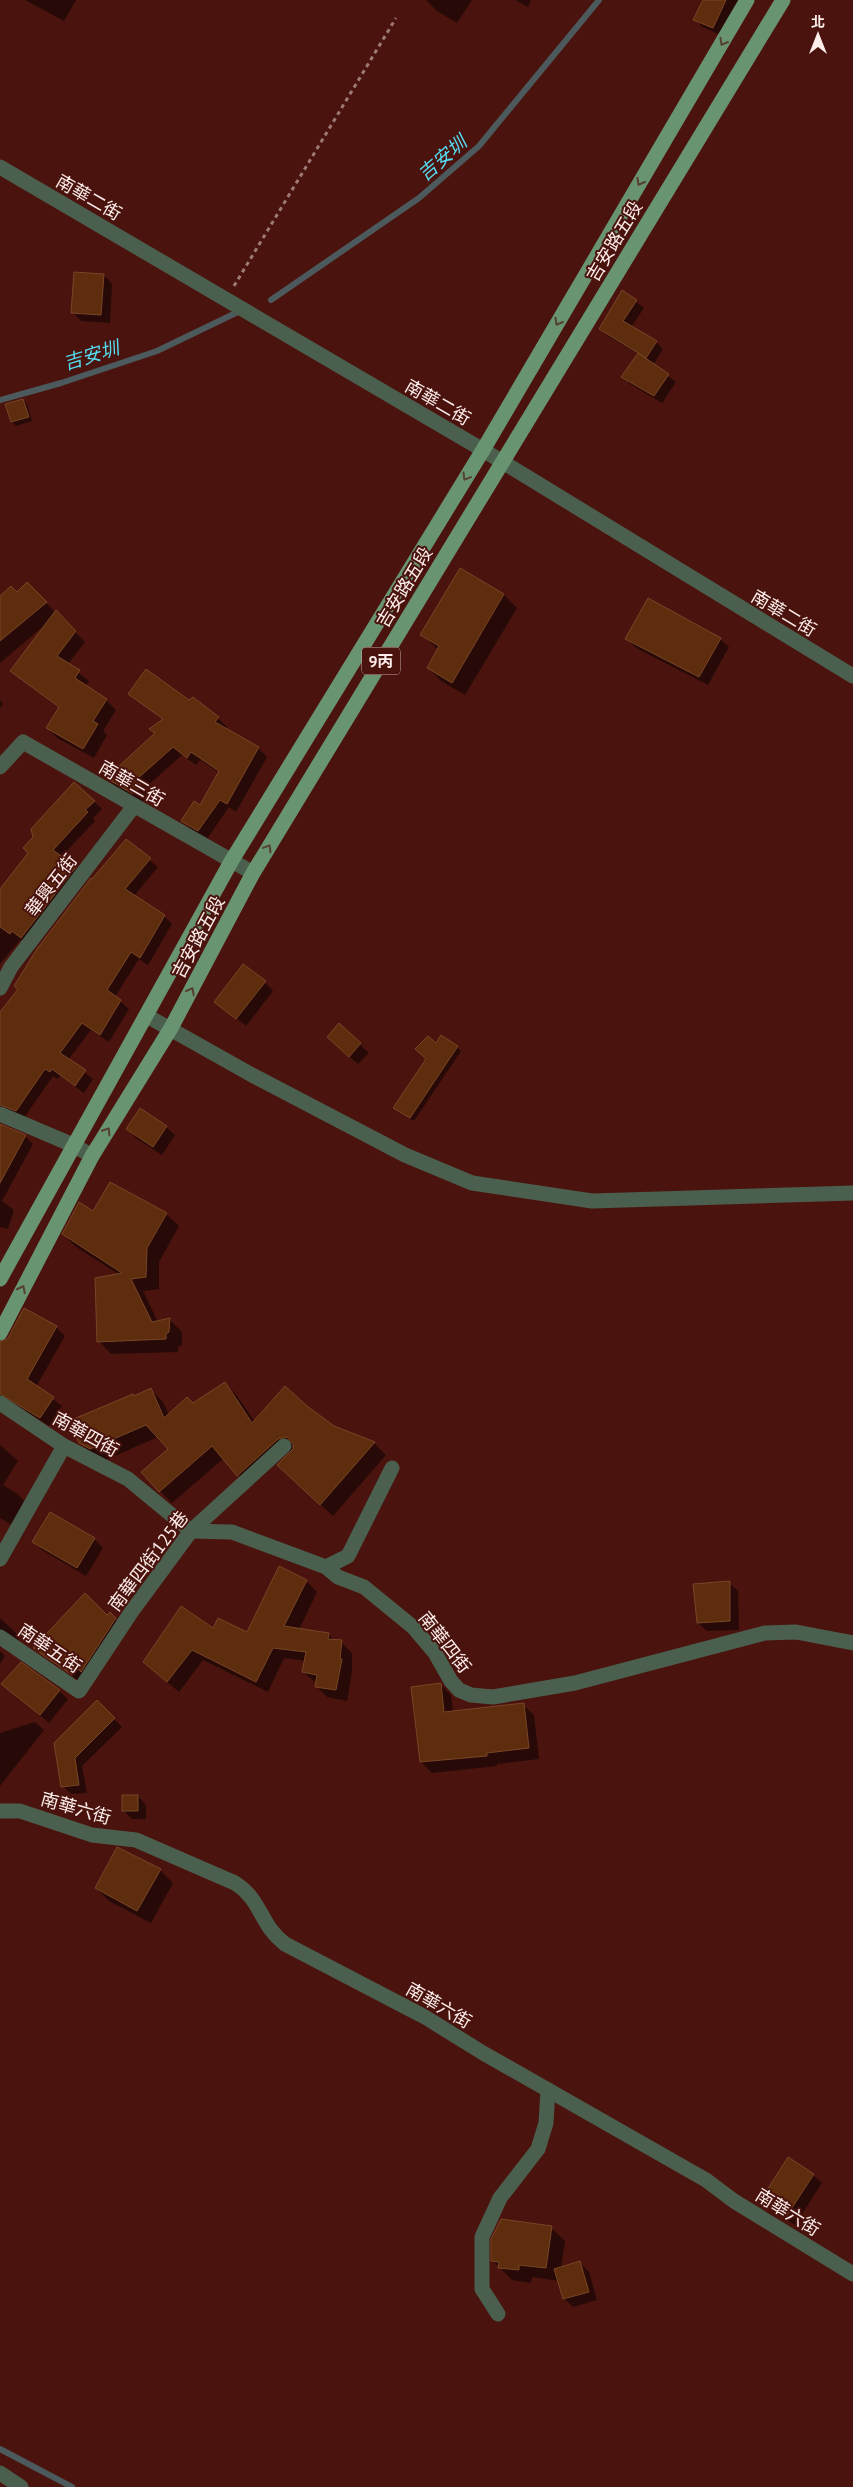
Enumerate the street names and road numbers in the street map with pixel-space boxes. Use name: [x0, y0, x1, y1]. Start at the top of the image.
street label: 南華二街: [52, 169, 126, 225]
street label: 吉安路五段: [581, 197, 647, 285]
street label: 南華二街: [401, 374, 475, 430]
street label: 吉安路五段: [371, 543, 437, 631]
street label: 南華二街: [747, 585, 821, 641]
road number: 9丙: [362, 648, 400, 674]
street label: 南華三街: [95, 755, 169, 811]
street label: 華興五街: [20, 849, 82, 921]
street label: 吉安路五段: [167, 892, 229, 982]
street label: 南華四街: [49, 1406, 123, 1462]
street label: 南華四街125巷: [103, 1506, 193, 1616]
street label: 南華四街: [414, 1607, 476, 1677]
street label: 南華五街: [14, 1618, 86, 1678]
street label: 南華六街: [38, 1787, 114, 1829]
street label: 南華六街: [402, 1977, 476, 2033]
street label: 南華六街: [751, 2183, 825, 2241]

